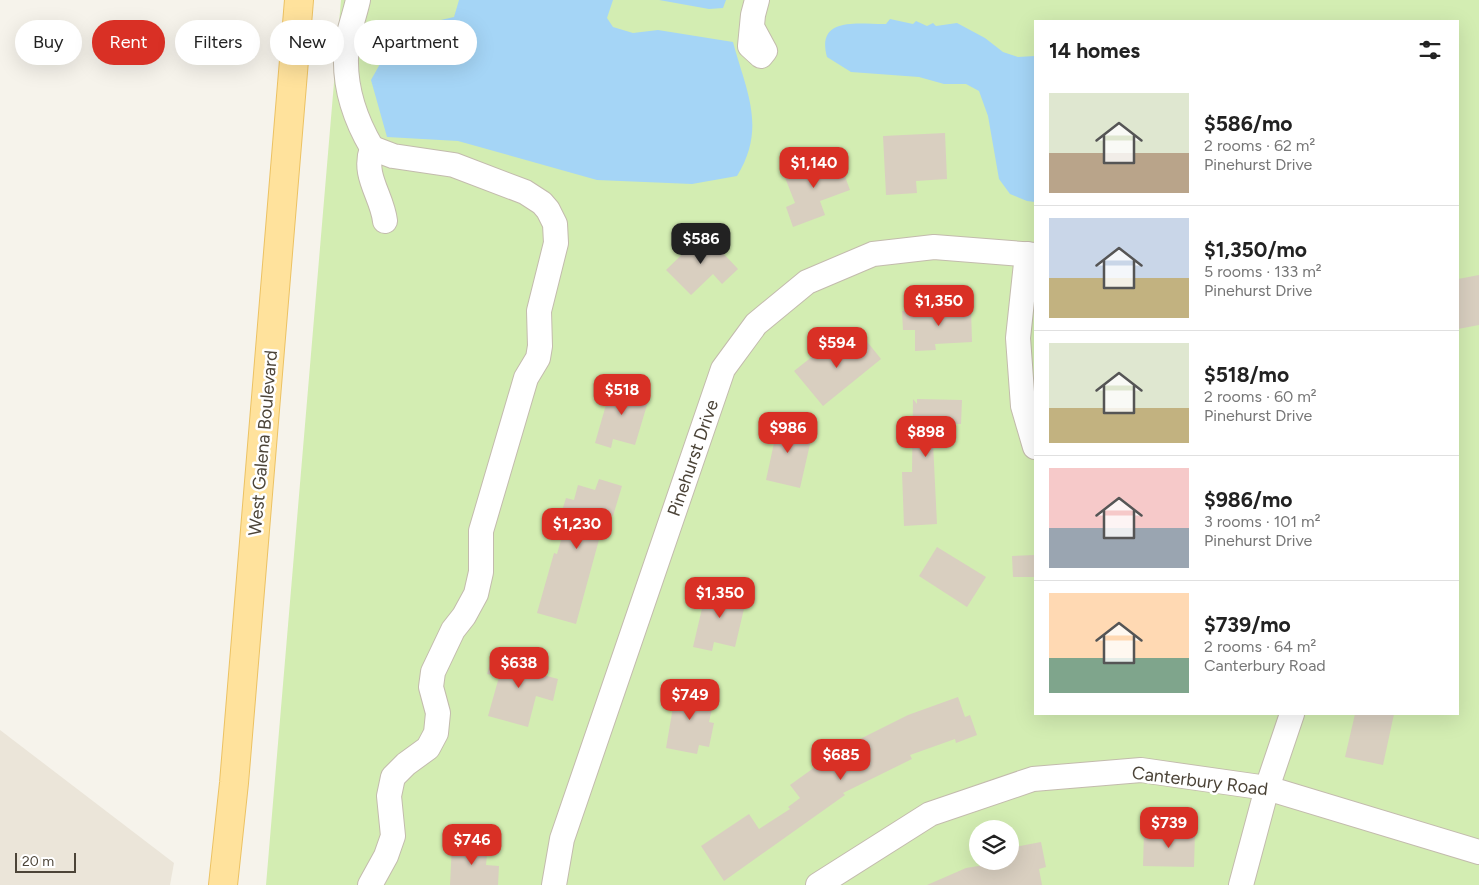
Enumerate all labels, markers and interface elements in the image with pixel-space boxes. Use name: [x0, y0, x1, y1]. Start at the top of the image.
chip: Buy: [15, 20, 82, 65]
chip: Rent: [92, 20, 165, 65]
chip: Filters: [175, 20, 260, 65]
chip: New: [270, 20, 344, 65]
chip: Apartment: [354, 20, 477, 65]
icon: filters: [1416, 36, 1444, 64]
text: 14 homes: [1049, 38, 1140, 63]
text: $586/mo: [1204, 111, 1292, 136]
icon: home: [1089, 113, 1149, 173]
text: 2 rooms · 62 m²: [1204, 136, 1315, 155]
pin: $1,140: [773, 146, 855, 189]
text: $1,140: [791, 153, 837, 172]
text: Pinehurst Drive: [1204, 155, 1312, 174]
pin: $586: [671, 222, 731, 265]
text: $586: [682, 229, 720, 248]
text: $1,350/mo: [1204, 237, 1307, 262]
icon: home: [1089, 238, 1149, 298]
text: 5 rooms · 133 m²: [1204, 262, 1322, 281]
text: Pinehurst Drive: [1204, 281, 1312, 300]
pin: $1,350: [898, 284, 980, 327]
text: $1,350: [915, 291, 963, 310]
pin: $594: [807, 326, 867, 369]
text: $594: [818, 333, 856, 352]
street label: West Galena Boulevard: [244, 349, 282, 537]
text: $518/mo: [1204, 362, 1289, 387]
icon: home: [1089, 363, 1149, 423]
pin: $518: [592, 374, 652, 416]
text: $518: [605, 380, 639, 399]
text: 2 rooms · 60 m²: [1204, 387, 1317, 406]
street label: Pinehurst Drive: [663, 397, 723, 519]
text: Pinehurst Drive: [1204, 406, 1312, 425]
pin: $986: [758, 412, 818, 454]
pin: $898: [896, 416, 956, 458]
text: $986: [769, 418, 807, 437]
text: $898: [907, 422, 945, 441]
text: $986/mo: [1204, 487, 1292, 512]
icon: home: [1089, 488, 1149, 548]
pin: $1,230: [536, 508, 618, 550]
text: 3 rooms · 101 m²: [1204, 512, 1320, 531]
text: $1,230: [553, 514, 601, 533]
text: Pinehurst Drive: [1204, 531, 1312, 550]
pin: $1,350: [679, 576, 761, 619]
text: $1,350: [696, 583, 744, 602]
text: $739/mo: [1204, 612, 1291, 637]
icon: home: [1089, 613, 1149, 673]
text: 2 rooms · 64 m²: [1204, 637, 1316, 656]
pin: $638: [489, 646, 549, 689]
text: $638: [501, 653, 537, 672]
text: Canterbury Road: [1204, 656, 1326, 675]
pin: $749: [660, 678, 720, 721]
text: $749: [671, 685, 709, 704]
pin: $685: [811, 738, 871, 781]
text: $685: [822, 745, 860, 764]
street label: Canterbury Road: [1131, 762, 1269, 800]
pin: $739: [1139, 806, 1199, 849]
text: $739: [1151, 813, 1187, 832]
map controls: [969, 820, 1019, 870]
button: layers: [969, 820, 1019, 870]
pin: $746: [442, 824, 502, 866]
text: $746: [453, 830, 491, 849]
scale bar: [15, 850, 76, 873]
text: 20 m: [22, 853, 54, 870]

